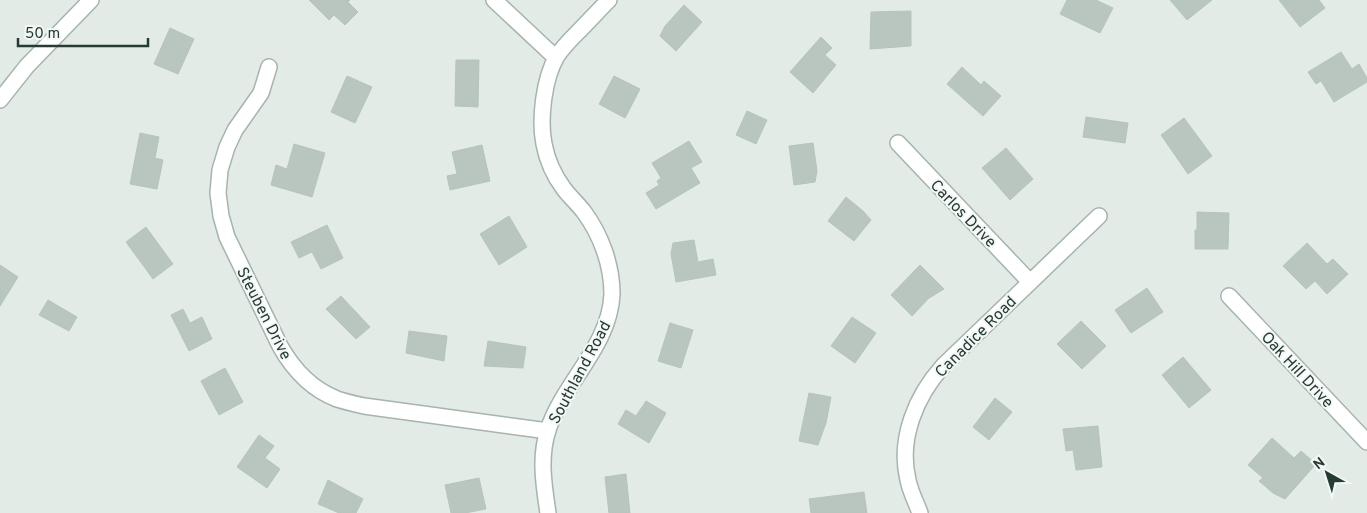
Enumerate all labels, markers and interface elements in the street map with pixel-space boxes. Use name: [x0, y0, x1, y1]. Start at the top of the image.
scale bar: [18, 15, 148, 47]
text: 50 m: [25, 25, 60, 44]
street label: Carlos Drive: [925, 176, 1000, 253]
street label: Steuben Drive: [231, 264, 295, 364]
street label: Canadice Road: [931, 292, 1021, 382]
street label: Southland Road: [545, 318, 616, 428]
street label: Oak Hill Drive: [1256, 328, 1337, 413]
north arrow: [1302, 448, 1352, 498]
text: N: [1311, 454, 1329, 474]

